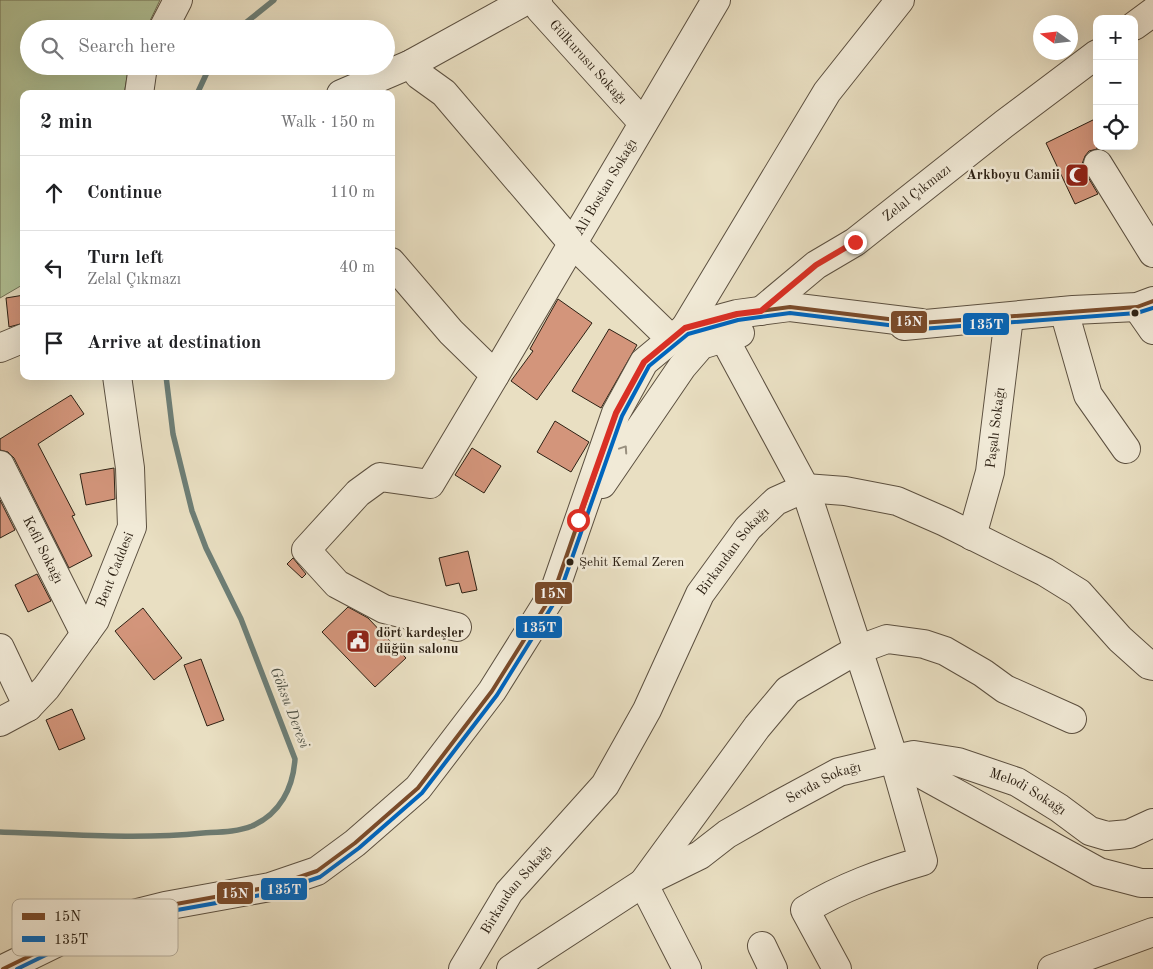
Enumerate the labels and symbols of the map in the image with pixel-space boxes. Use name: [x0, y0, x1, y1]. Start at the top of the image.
north arrow: [1033, 15, 1078, 60]
street label: Gülkurusu Sokağı: [547, 17, 629, 107]
street label: Ali Bostan Sokağı: [572, 136, 640, 238]
street label: Zelal Çıkmazı: [880, 162, 954, 224]
mosque icon: Arkboyu Camii: [1064, 162, 1090, 188]
place label: Arkboyu Camii: [966, 168, 1060, 182]
route end: [844, 231, 867, 254]
unlabelled marker: [1130, 308, 1140, 318]
line badge: 15N: [890, 310, 928, 334]
line badge: 135T: [962, 312, 1010, 336]
text: 15N: [896, 315, 923, 329]
text: 135T: [969, 318, 1003, 332]
street label: Paşalı Sokağı: [984, 386, 1007, 469]
one-way arrow: [618, 446, 627, 455]
street label: Birkandan Sokağı: [694, 504, 772, 598]
route start: [567, 509, 590, 532]
street label: Kefil Sokağı: [20, 514, 66, 586]
street label: Bent Caddesi: [94, 530, 136, 609]
place label: Şehit Kemal Zeren: [579, 556, 684, 569]
marker: Şehit Kemal Zeren: [565, 557, 575, 567]
line badge: 15N: [534, 581, 573, 605]
text: 15N: [540, 587, 567, 601]
line badge: 135T: [515, 615, 563, 639]
text: 135T: [522, 621, 556, 635]
place label: dört kardeşler düğün salonu: [376, 626, 464, 656]
public building icon: dört kardeşler düğün salonu: [345, 628, 371, 654]
water label: Göksu Deresi: [267, 665, 311, 751]
street label: Sevda Sokaḡı: [784, 760, 863, 806]
street label: Melodi Sokağı: [987, 766, 1069, 818]
street label: Birkandan Sokağı: [479, 842, 555, 936]
line badge: 135T: [260, 877, 308, 901]
line badge: 15N: [216, 881, 254, 905]
text: 135T: [267, 883, 301, 897]
text: 15N: [222, 887, 249, 901]
legend: [12, 899, 178, 956]
text: 15N: [54, 910, 81, 924]
text: 135T: [54, 933, 88, 947]

